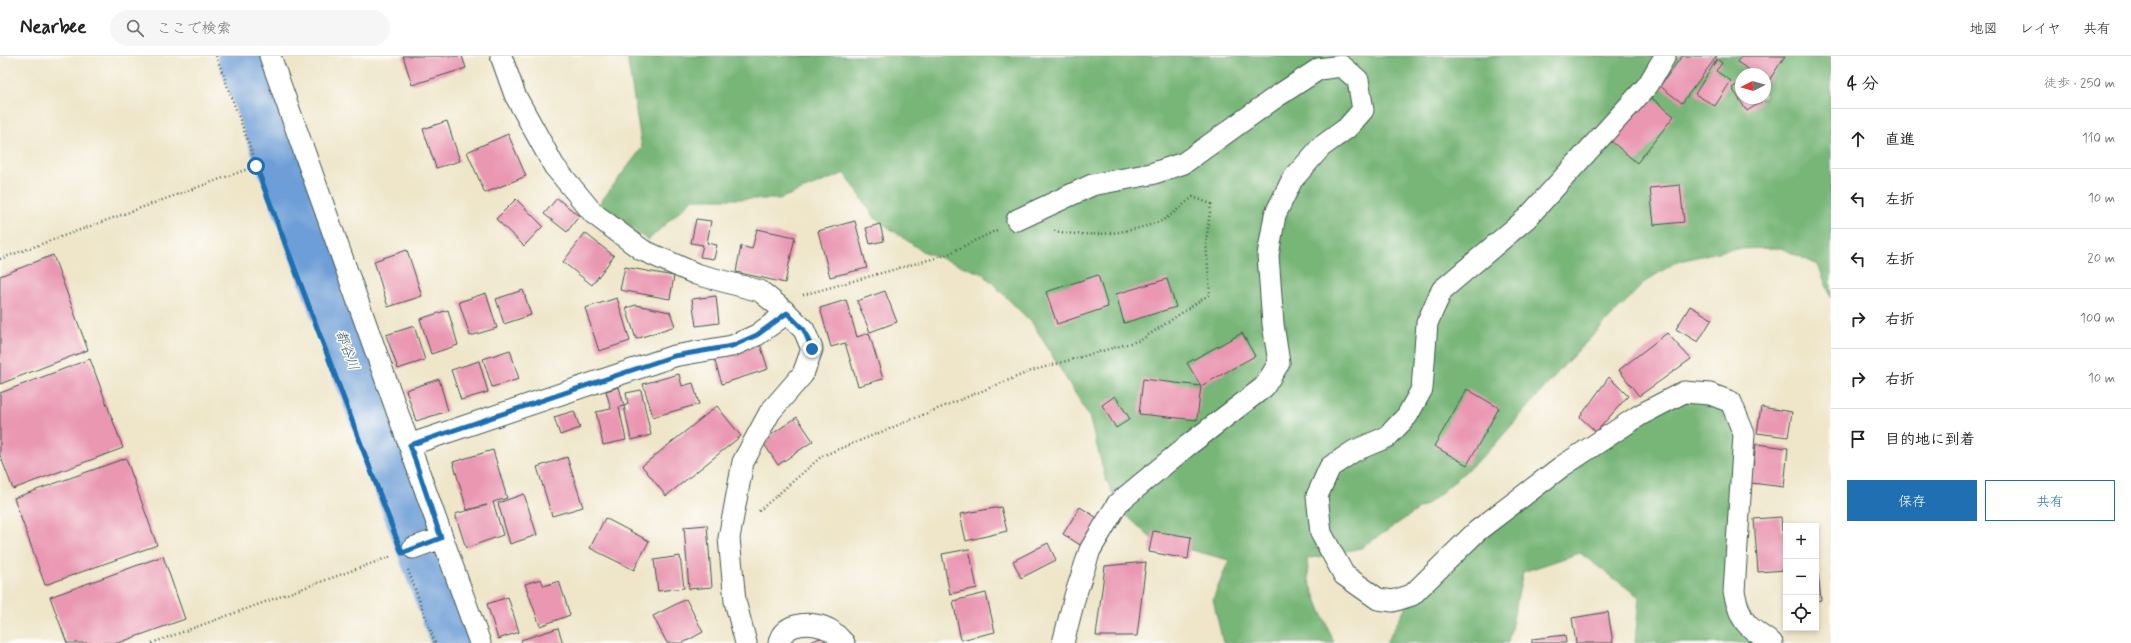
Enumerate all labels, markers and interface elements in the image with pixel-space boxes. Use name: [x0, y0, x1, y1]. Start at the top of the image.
search box: [110, 10, 390, 46]
text: Nearbee: [20, 15, 86, 40]
icon: search: [124, 17, 146, 39]
text: ここで検索: [156, 19, 231, 39]
text: 地図: [1970, 20, 1998, 38]
text: レイヤ: [2020, 20, 2061, 38]
text: 共有: [2083, 20, 2111, 38]
north arrow: [1735, 68, 1771, 104]
text: 4 分: [1847, 73, 1878, 95]
text: 徒歩 · 250 m: [2044, 75, 2115, 92]
icon: ahead: [1847, 128, 1869, 150]
text: 直進: [1885, 130, 1915, 150]
text: 110 m: [2082, 130, 2115, 147]
route start: [247, 157, 265, 175]
icon: left: [1847, 188, 1869, 210]
text: 左折: [1885, 190, 1915, 210]
text: 10 m: [2088, 190, 2115, 207]
icon: left: [1847, 248, 1869, 270]
text: 左折: [1885, 250, 1915, 270]
text: 20 m: [2087, 250, 2115, 267]
icon: right: [1847, 308, 1869, 330]
text: 右折: [1885, 310, 1915, 330]
text: 100 m: [2080, 310, 2115, 327]
water label: 都谷川: [331, 328, 363, 373]
route end: [803, 340, 821, 358]
icon: right: [1847, 368, 1869, 390]
text: 右折: [1885, 370, 1915, 390]
text: 10 m: [2088, 370, 2115, 387]
icon: arrive: [1847, 428, 1869, 450]
text: 目的地に到着: [1885, 430, 1975, 450]
button: 保存: [1847, 480, 1977, 521]
button: 共有: [1985, 480, 2115, 521]
map controls: [1783, 523, 1819, 631]
button: +: [1783, 523, 1819, 559]
button: −: [1783, 559, 1819, 595]
button: locate: [1783, 595, 1819, 631]

